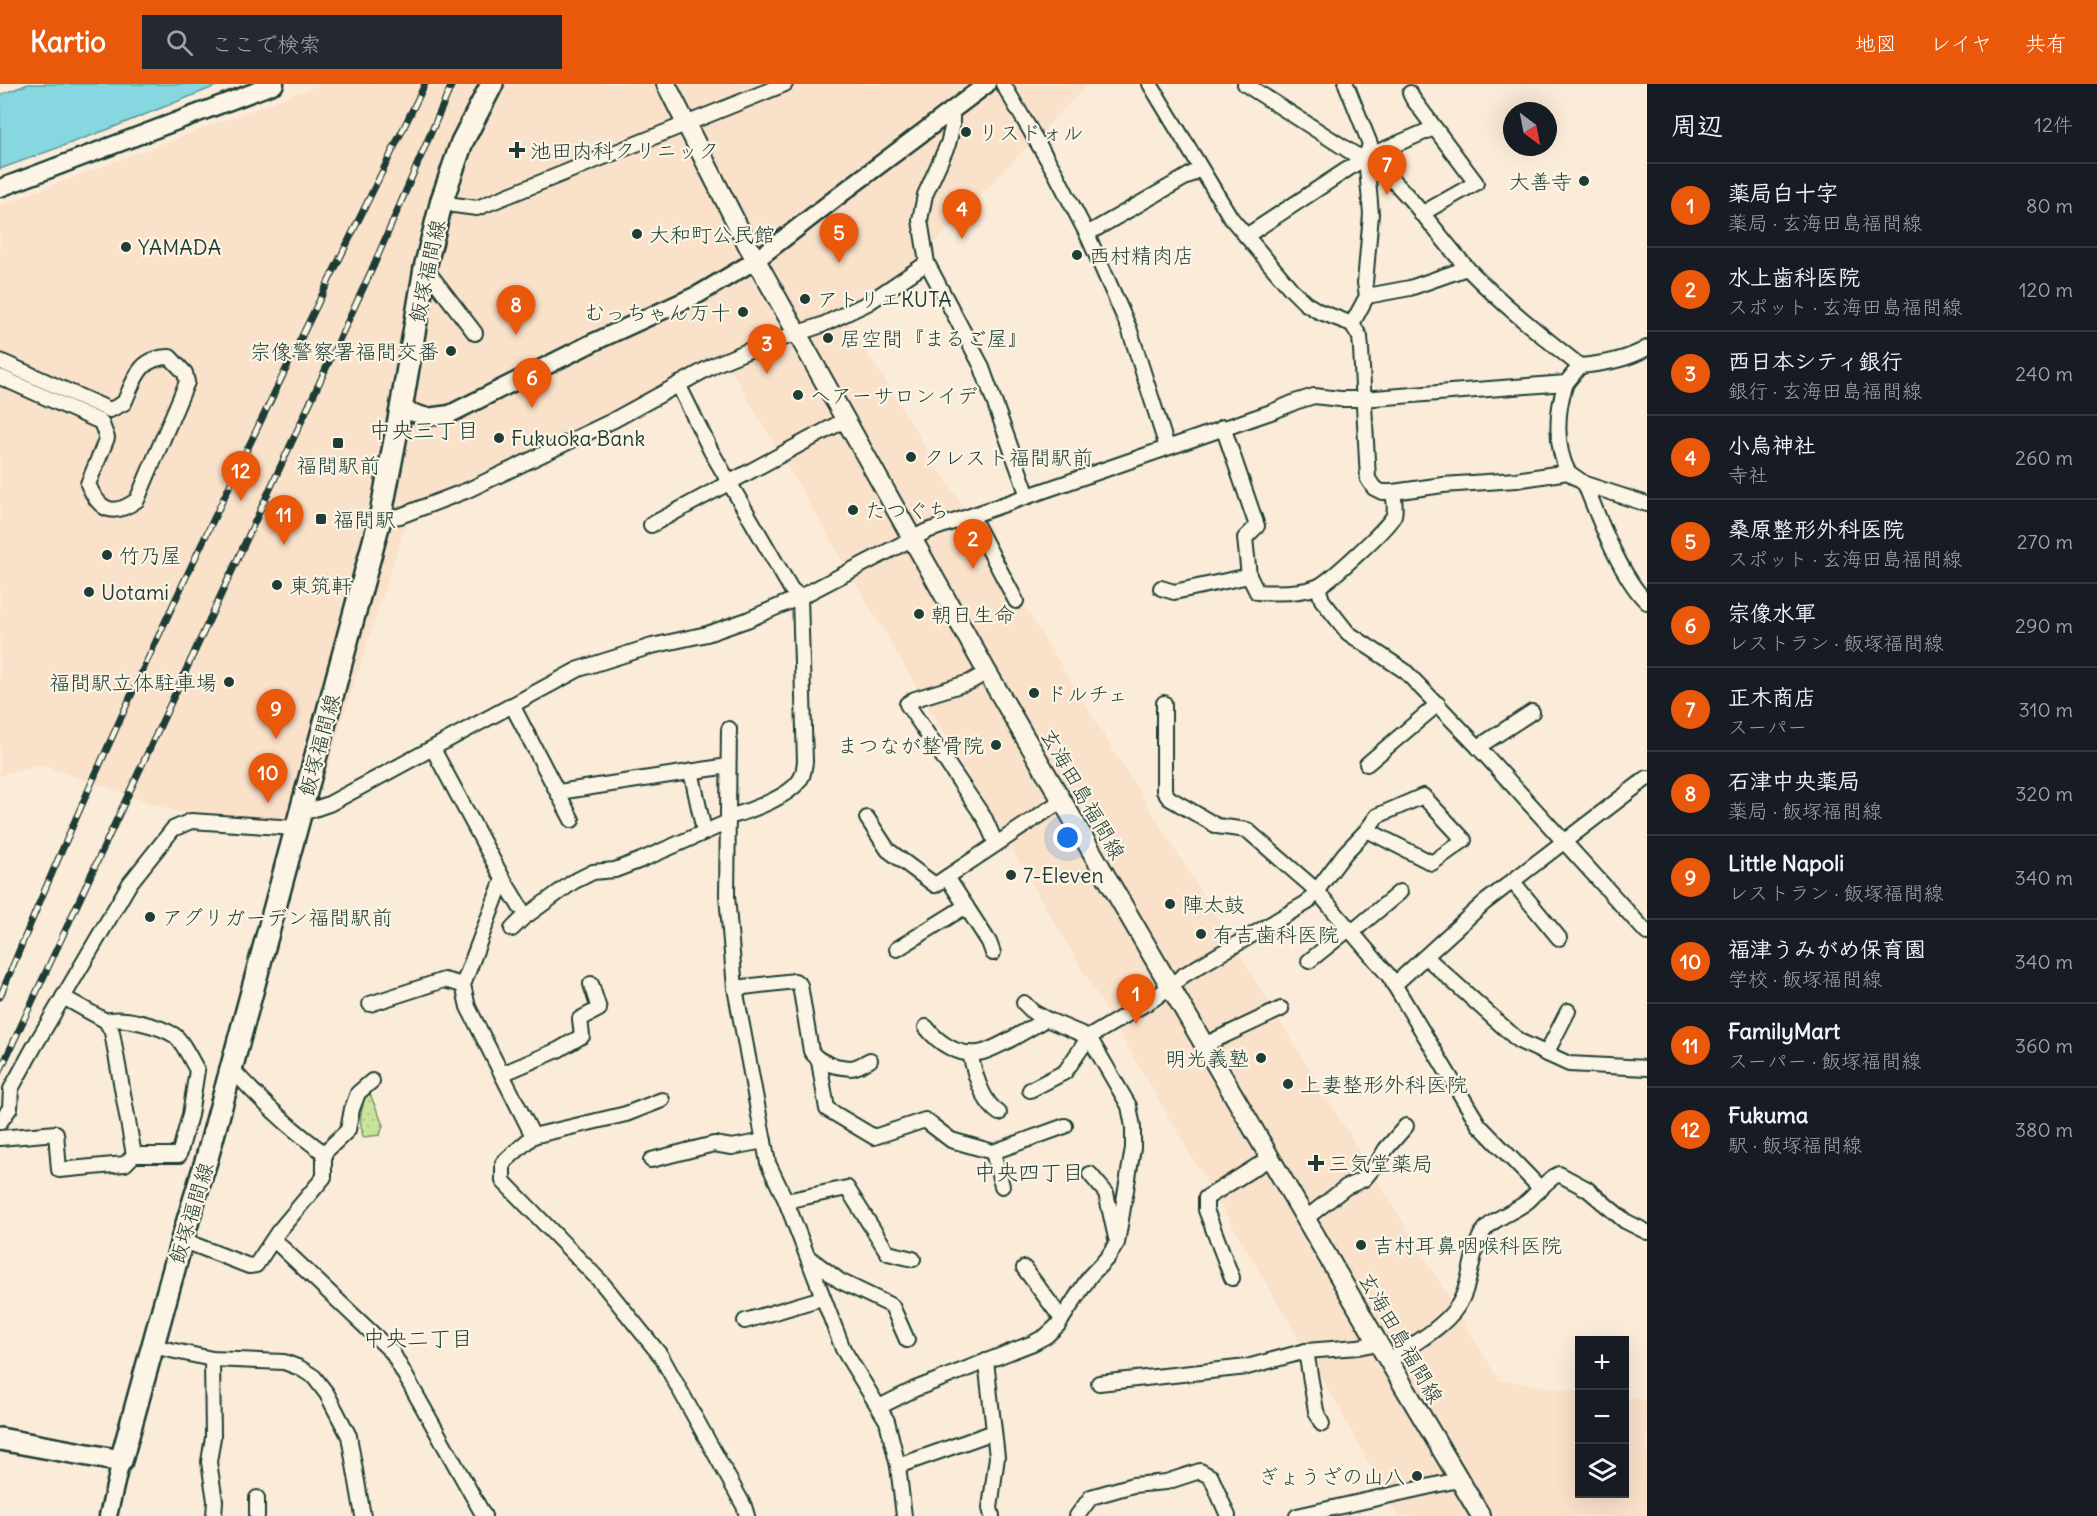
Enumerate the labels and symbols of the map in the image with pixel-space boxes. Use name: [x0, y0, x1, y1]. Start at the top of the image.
north arrow: [1503, 102, 1557, 156]
place label: リスドォル: [978, 119, 1083, 146]
marker: リスドォル: [959, 125, 973, 139]
place label: 池田内科クリニック: [530, 137, 719, 164]
marker: 池田内科クリニック: [508, 141, 526, 159]
pin: 7: [1368, 146, 1406, 195]
place label: 大善寺: [1509, 168, 1572, 195]
marker: 大善寺: [1577, 174, 1591, 188]
pin: 4: [942, 190, 982, 239]
pin: 5: [820, 214, 858, 263]
street label: 飯塚福間線: [403, 217, 451, 325]
place label: 大和町公民館: [649, 221, 775, 248]
marker: 大和町公民館: [630, 227, 644, 241]
place label: YAMADA: [138, 234, 221, 261]
marker: YAMADA: [119, 240, 133, 254]
place label: 西村精肉店: [1089, 242, 1194, 269]
marker: 西村精肉店: [1070, 248, 1084, 262]
pin: 8: [496, 286, 536, 335]
place label: アトリエKUTA: [817, 286, 952, 313]
marker: アトリエKUTA: [798, 292, 812, 306]
place label: むっちゃん万十: [584, 299, 731, 326]
marker: むっちゃん万十: [736, 305, 750, 319]
pin: 3: [748, 324, 786, 374]
place label: 居空間『まるご屋』: [840, 325, 1029, 352]
marker: 居空間『まるご屋』: [821, 331, 835, 345]
place label: 宗像警察署福間交番: [250, 338, 439, 365]
marker: 宗像警察署福間交番: [444, 344, 458, 358]
pin: 6: [512, 358, 552, 408]
place label: ヘアーサロンイデ: [810, 382, 978, 409]
marker: ヘアーサロンイデ: [791, 388, 805, 402]
district label: 中央三丁目: [369, 416, 479, 444]
place label: Fukuoka Bank: [511, 425, 645, 452]
marker: Fukuoka Bank: [492, 431, 506, 445]
marker: 福間駅前: [331, 436, 345, 450]
place label: クレスト福間駅前: [923, 444, 1093, 471]
marker: クレスト福間駅前: [904, 450, 918, 464]
pin: 12: [222, 452, 260, 501]
place label: 福間駅前: [296, 452, 380, 479]
pin: 11: [264, 496, 304, 545]
place label: たつぐち: [865, 497, 949, 524]
marker: たつぐち: [846, 503, 860, 517]
place label: 福間駅: [333, 506, 396, 533]
marker: 福間駅: [314, 512, 328, 526]
pin: 2: [954, 520, 992, 569]
place label: 竹乃屋: [119, 542, 182, 569]
marker: 竹乃屋: [100, 548, 114, 562]
place label: 東筑軒: [289, 572, 352, 599]
marker: 東筑軒: [270, 578, 284, 592]
place label: Uotami: [101, 579, 169, 606]
marker: Uotami: [82, 585, 96, 599]
place label: 朝日生命: [931, 601, 1015, 628]
marker: 朝日生命: [912, 607, 926, 621]
place label: 福間駅立体駐車場: [49, 669, 217, 696]
marker: 福間駅立体駐車場: [222, 675, 236, 689]
place label: ドルチェ: [1046, 680, 1128, 707]
marker: ドルチェ: [1027, 686, 1041, 700]
pin: 9: [256, 690, 296, 739]
street label: 飯塚福間線: [292, 691, 346, 799]
street label: 玄海田島福間線: [1035, 724, 1131, 864]
place label: まつなが整骨院: [837, 732, 984, 759]
marker: まつなが整骨院: [989, 738, 1003, 752]
pin: 10: [248, 754, 288, 803]
your location: [1053, 823, 1082, 852]
place label: 7-Eleven: [1023, 862, 1104, 889]
marker: 7-Eleven: [1004, 868, 1018, 882]
place label: 陣太鼓: [1182, 891, 1245, 918]
marker: 陣太鼓: [1163, 897, 1177, 911]
place label: アグリガーデン福間駅前: [162, 904, 392, 931]
marker: アグリガーデン福間駅前: [143, 910, 157, 924]
place label: 有吉歯科医院: [1213, 921, 1339, 948]
marker: 有吉歯科医院: [1194, 927, 1208, 941]
pin: 1: [1116, 974, 1156, 1024]
place label: 明光義塾: [1165, 1045, 1249, 1072]
marker: 明光義塾: [1254, 1051, 1268, 1065]
place label: 上妻整形外科医院: [1300, 1071, 1468, 1098]
marker: 上妻整形外科医院: [1281, 1077, 1295, 1091]
place label: 三気堂薬局: [1328, 1150, 1433, 1177]
marker: 三気堂薬局: [1309, 1156, 1323, 1170]
district label: 中央四丁目: [974, 1158, 1084, 1186]
street label: 飯塚福間線: [163, 1159, 219, 1267]
place label: 吉村耳鼻咽喉科医院: [1373, 1232, 1562, 1259]
marker: 吉村耳鼻咽喉科医院: [1354, 1238, 1368, 1252]
street label: 玄海田島福間線: [1353, 1268, 1449, 1408]
district label: 中央二丁目: [363, 1324, 473, 1352]
place label: ぎょうざの山八: [1258, 1463, 1405, 1490]
marker: ぎょうざの山八: [1410, 1469, 1424, 1483]

